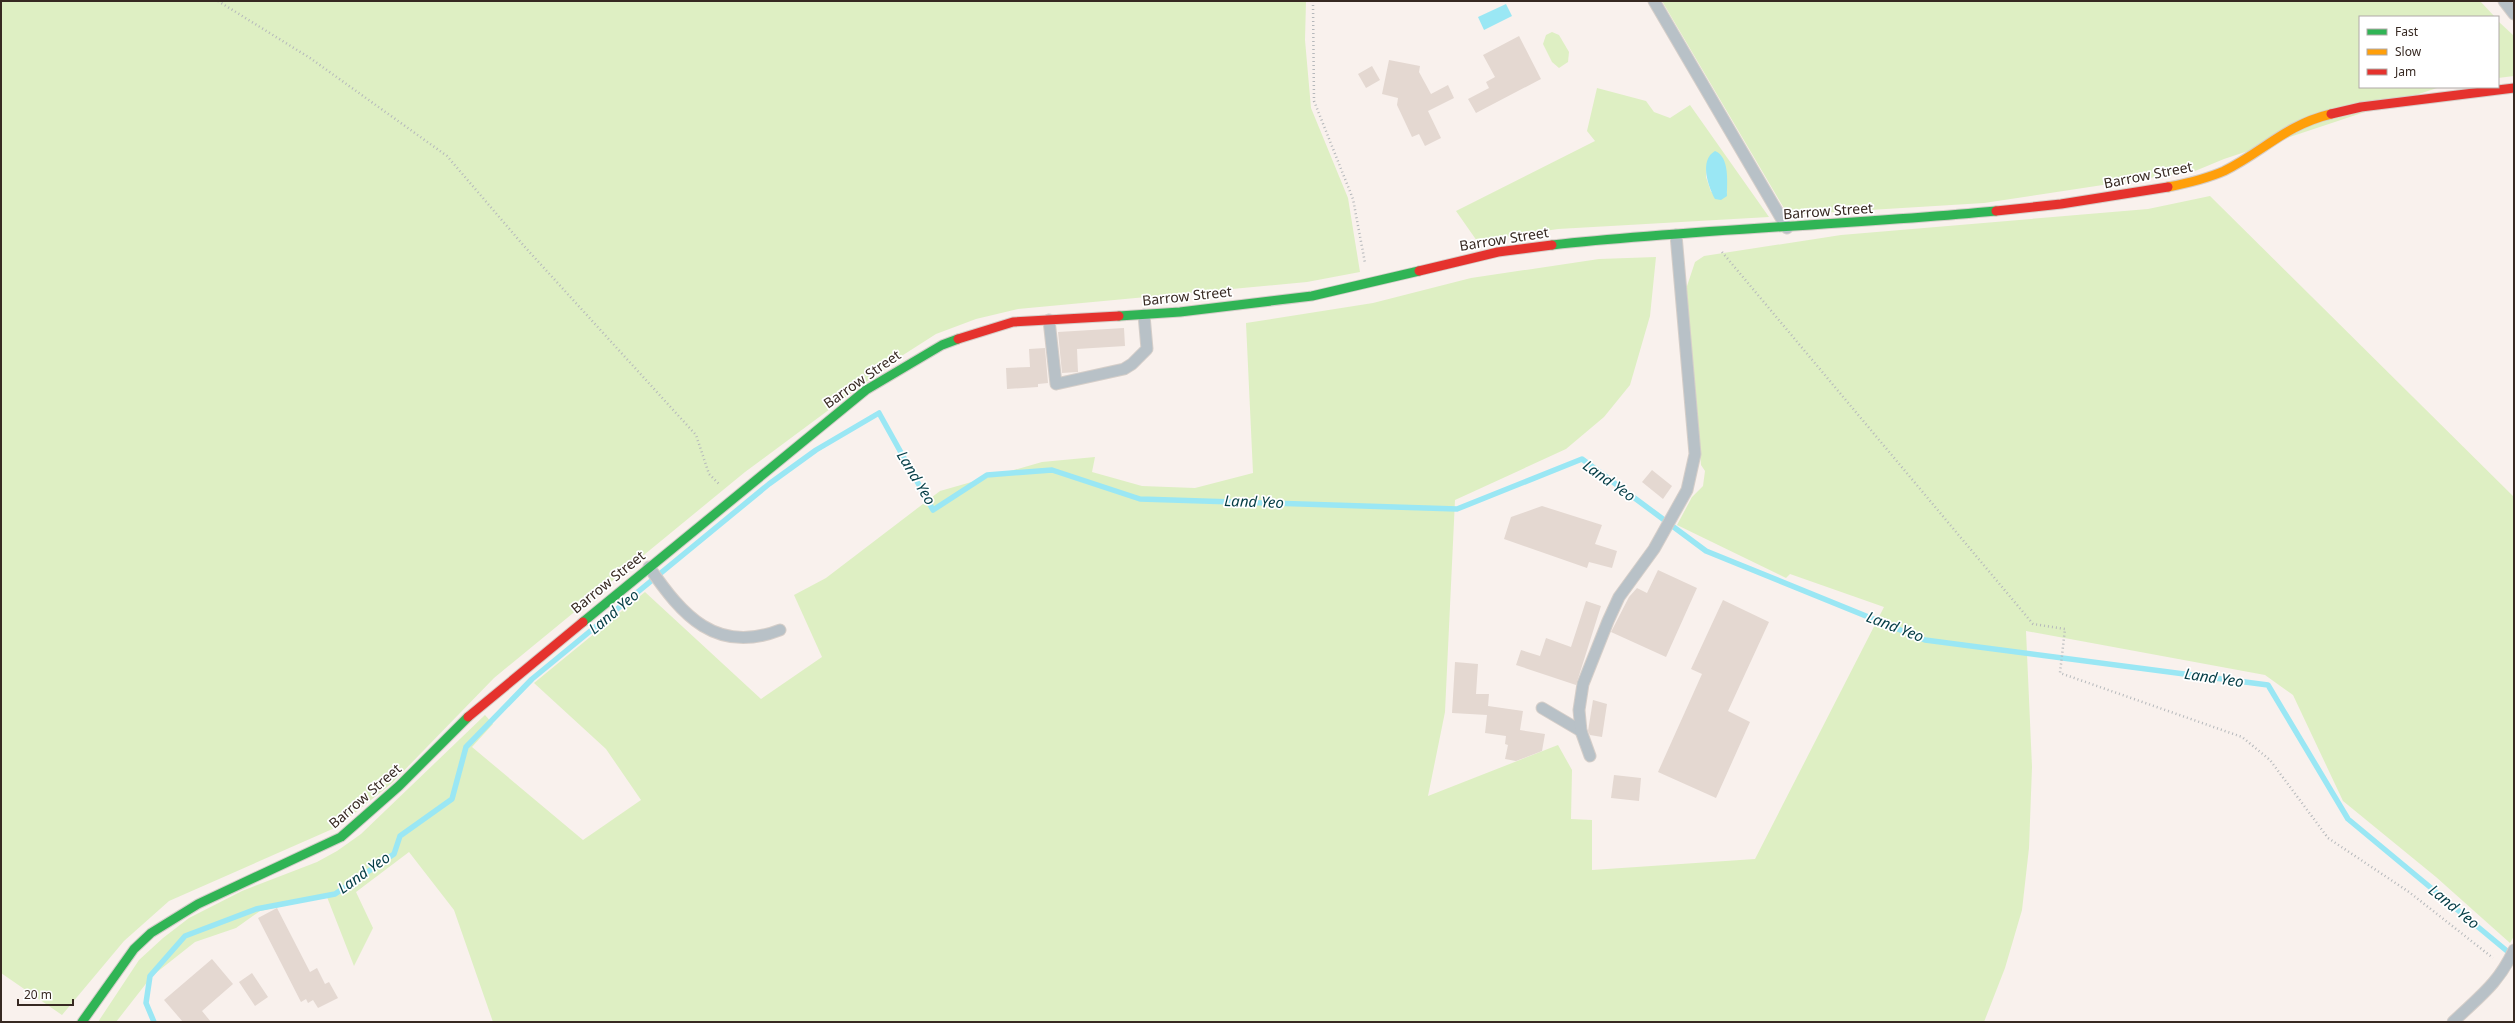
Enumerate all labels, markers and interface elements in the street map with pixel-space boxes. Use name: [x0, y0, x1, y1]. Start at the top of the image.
legend: [2359, 16, 2499, 88]
text: Fast: [2395, 23, 2419, 40]
text: Slow: [2395, 43, 2422, 60]
text: Jam: [2394, 63, 2416, 80]
street label: Barrow Street: [2102, 157, 2194, 192]
street label: Barrow Street: [1782, 198, 1874, 223]
street label: Barrow Street: [1458, 222, 1550, 255]
street label: Barrow Street: [1141, 281, 1233, 310]
street label: Barrow Street: [819, 345, 904, 412]
water label: Land Yeo: [893, 447, 941, 508]
water label: Land Yeo: [1579, 455, 1640, 506]
water label: Land Yeo: [1224, 490, 1284, 512]
street label: Barrow Street: [567, 546, 649, 617]
water label: Land Yeo: [584, 584, 643, 638]
water label: Land Yeo: [1864, 606, 1927, 646]
water label: Land Yeo: [2183, 663, 2245, 691]
street label: Barrow Street: [324, 759, 405, 832]
water label: Land Yeo: [333, 847, 394, 898]
water label: Land Yeo: [2425, 880, 2484, 933]
scale bar: [18, 981, 73, 1007]
text: 20 m: [24, 986, 52, 1003]

